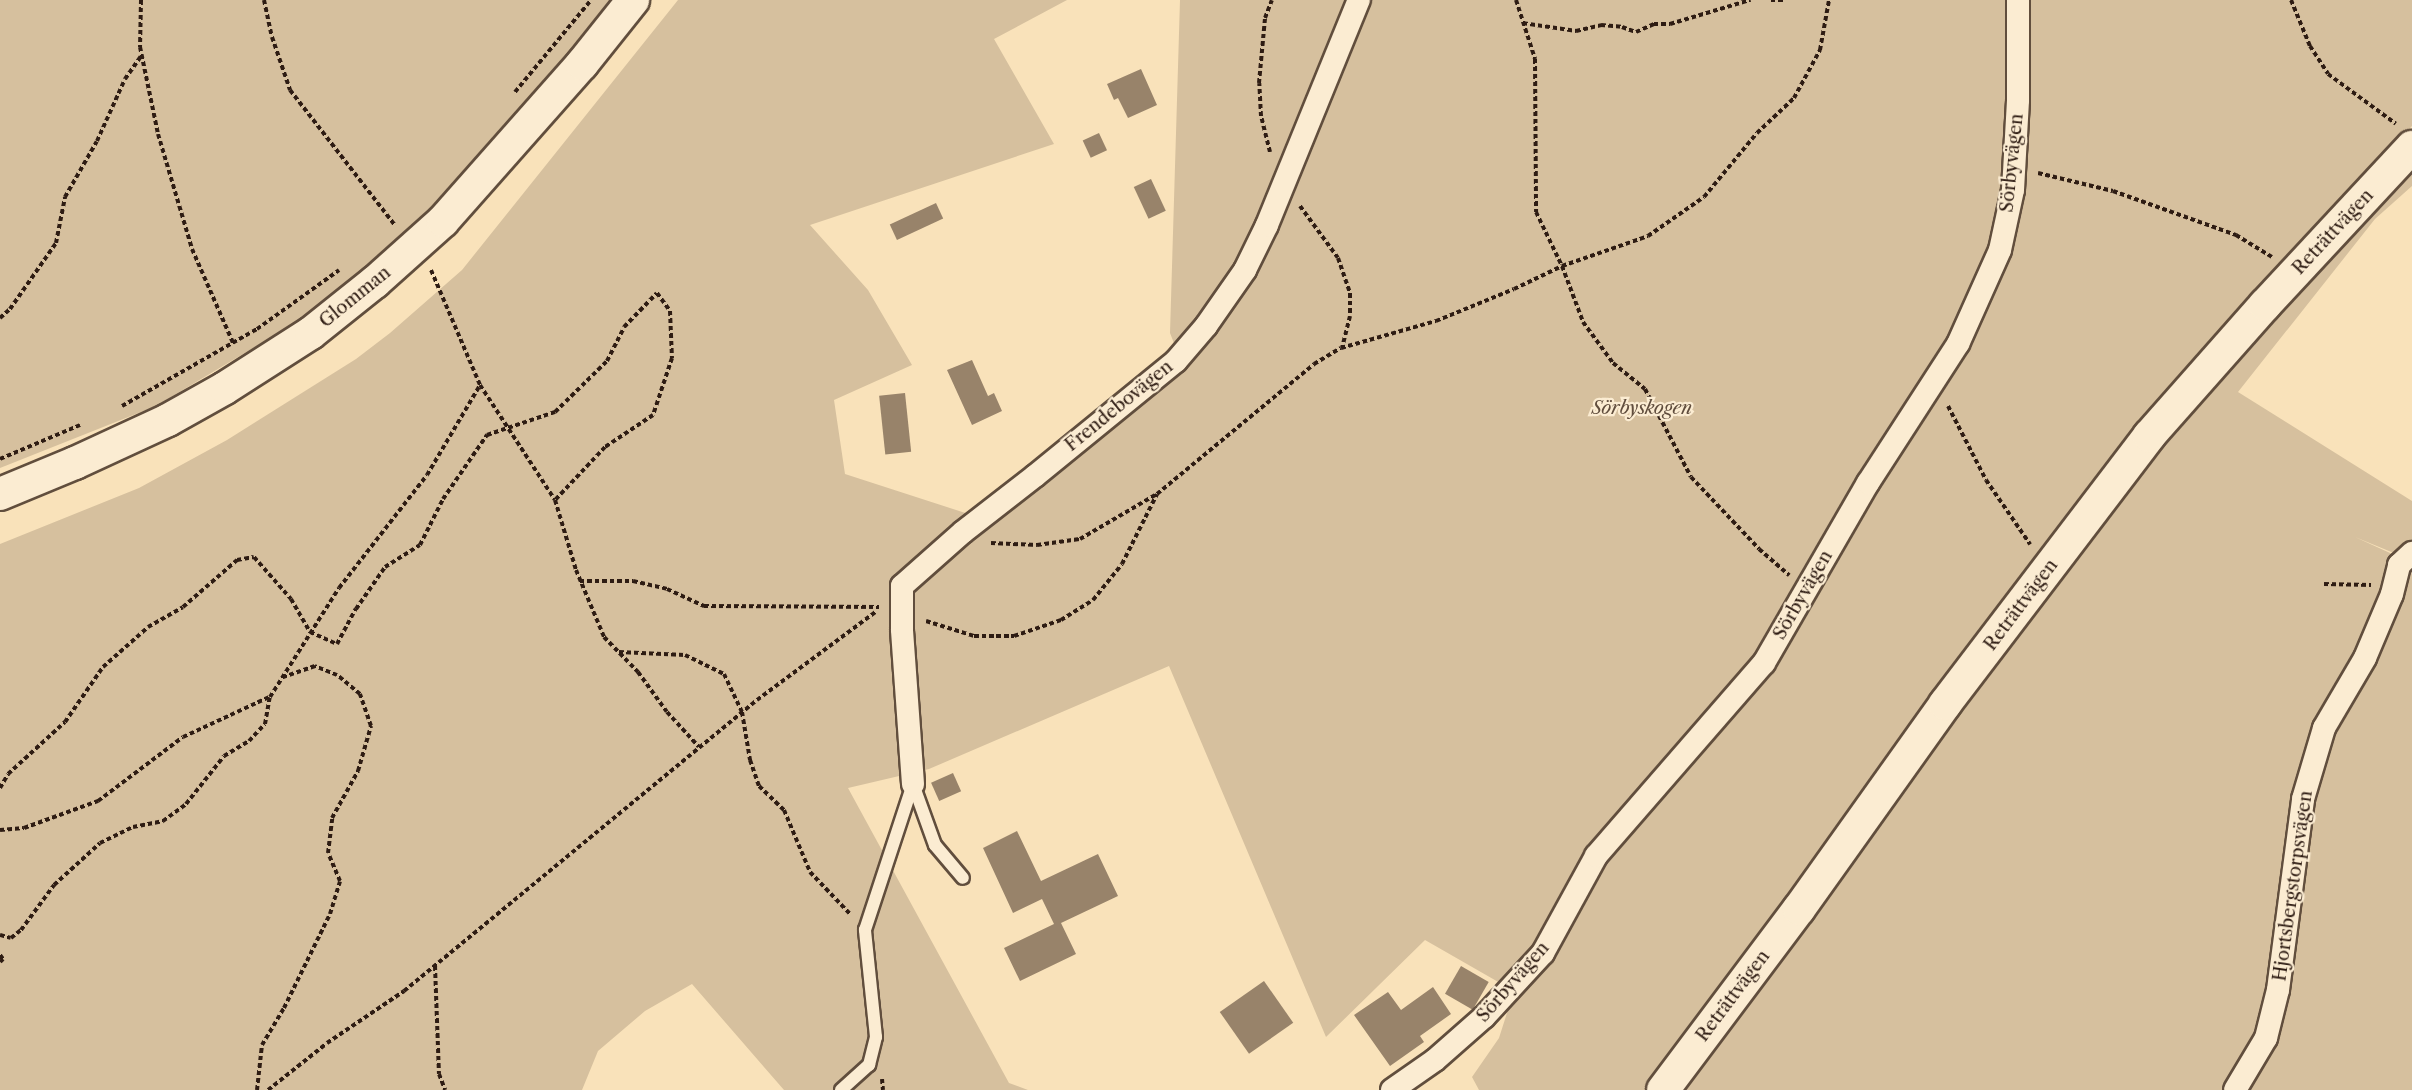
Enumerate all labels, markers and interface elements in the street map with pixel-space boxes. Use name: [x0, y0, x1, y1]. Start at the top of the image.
street label: Sörbyvägen: [1996, 112, 2028, 214]
street label: Reträttvägen: [2288, 185, 2378, 279]
street label: Glomman: [315, 262, 395, 332]
street label: Frendebovägen: [1061, 356, 1177, 456]
park label: Sörbyskogen: [1592, 397, 1692, 419]
street label: Sörbyvägen: [1769, 547, 1837, 643]
street label: Reträttvägen: [1980, 555, 2062, 655]
street label: Hjortsbergstorpsvägen: [2269, 789, 2317, 983]
street label: Sörbyvägen: [1472, 937, 1554, 1027]
street label: Reträttvägen: [1692, 946, 1774, 1046]

